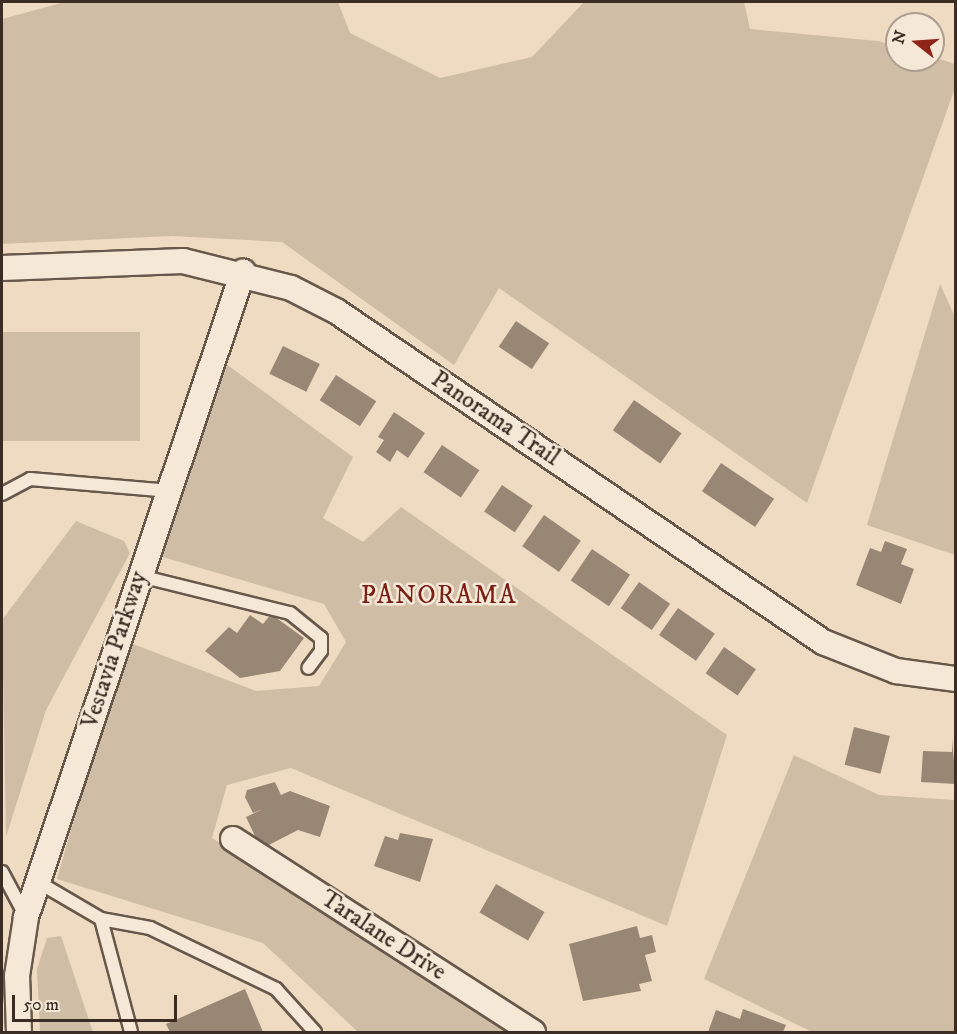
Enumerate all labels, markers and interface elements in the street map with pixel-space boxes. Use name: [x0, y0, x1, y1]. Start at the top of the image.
north arrow: [885, 12, 945, 72]
text: N: [888, 28, 911, 47]
street label: Panorama Trail: [425, 365, 565, 473]
street label: Vestavia Parkway: [76, 568, 154, 732]
district label: PANORAMA: [361, 580, 517, 612]
street label: Taralane Drive: [315, 885, 451, 987]
scale bar: [15, 983, 180, 1021]
text: 50 m: [23, 994, 59, 1016]

